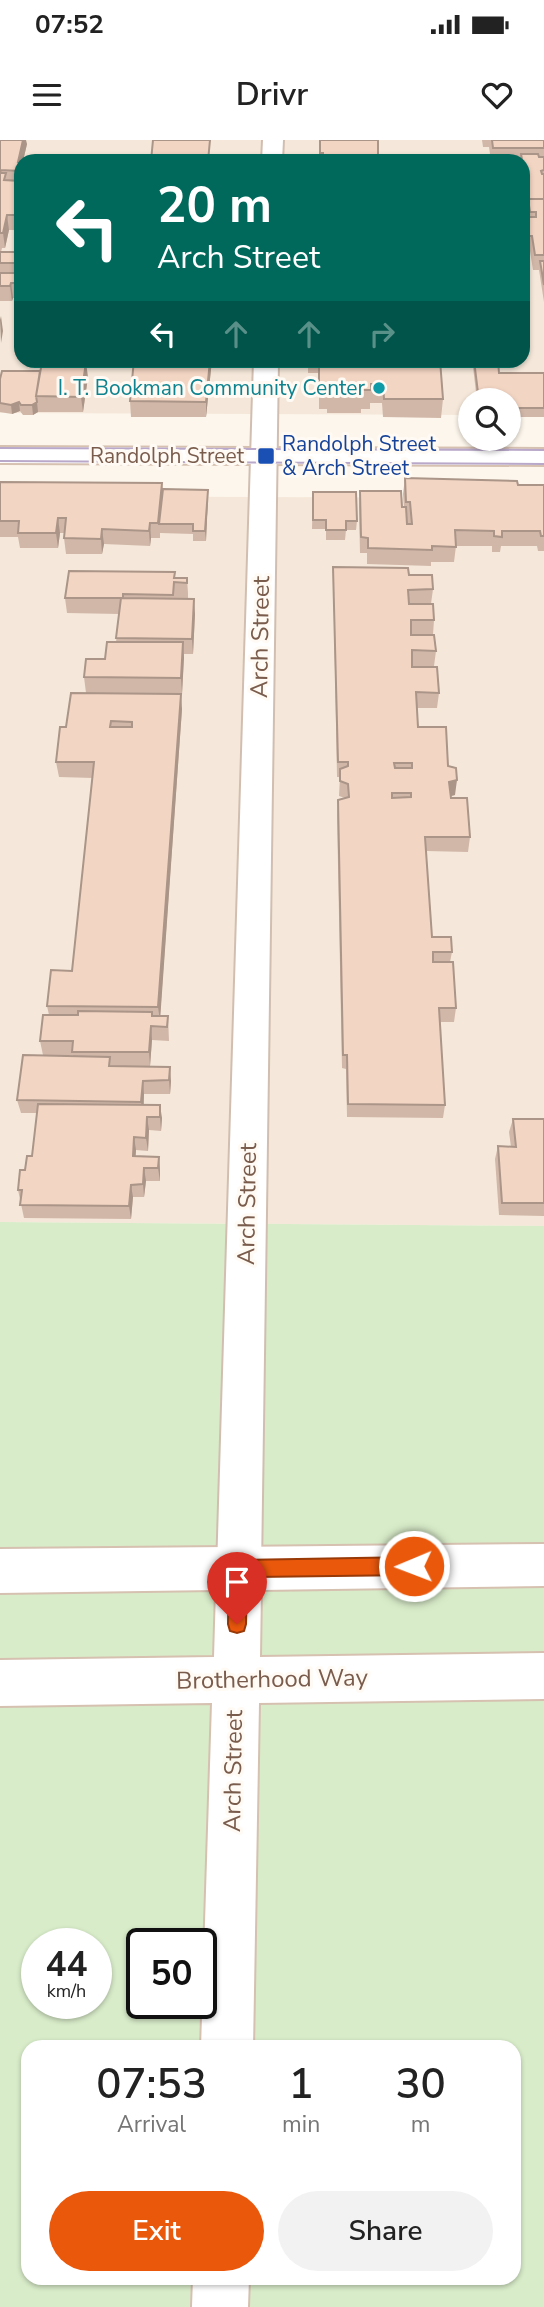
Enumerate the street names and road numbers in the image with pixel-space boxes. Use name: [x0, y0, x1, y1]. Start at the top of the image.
street label: Randolph Street: [90, 442, 245, 470]
street label: Arch Street: [243, 575, 277, 698]
street label: Arch Street: [230, 1142, 264, 1265]
street label: Brotherhood Way: [176, 1661, 369, 1697]
street label: Arch Street: [216, 1709, 250, 1832]

